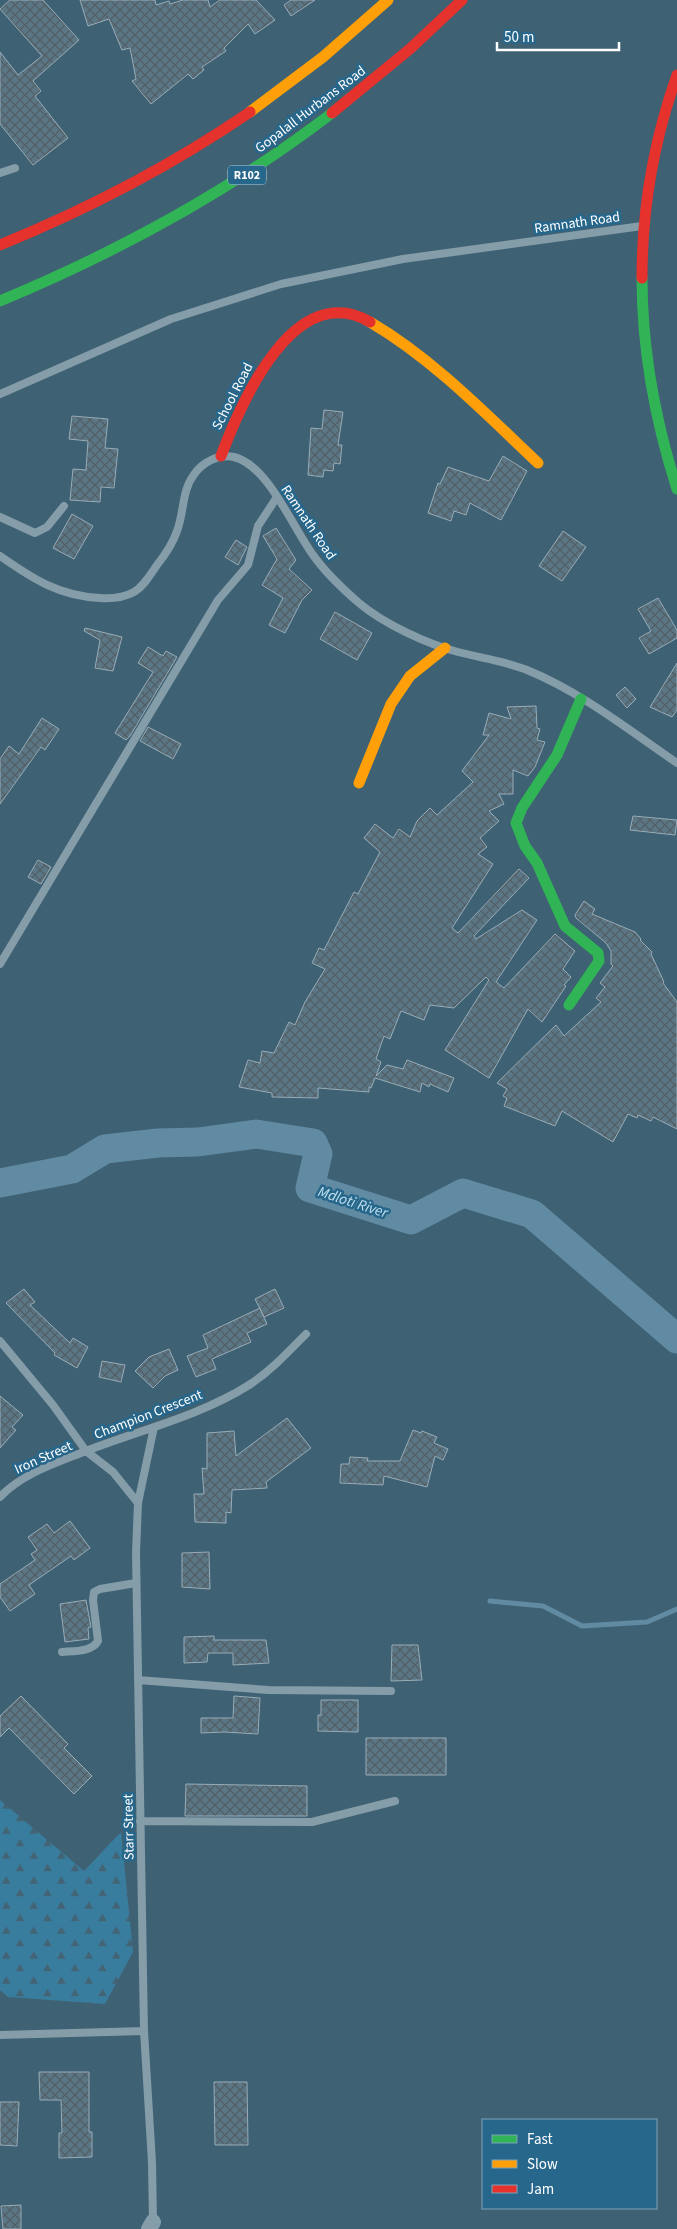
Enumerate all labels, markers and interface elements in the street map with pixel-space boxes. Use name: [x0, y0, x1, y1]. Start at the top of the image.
scale bar: [497, 20, 620, 52]
text: 50 m: [504, 27, 534, 48]
street label: Gopalall Hurbans Road: [251, 61, 370, 158]
road number: R102: [228, 166, 266, 184]
street label: Ramnath Road: [533, 207, 621, 239]
street label: School Road: [207, 359, 258, 434]
street label: Ramnath Road: [276, 481, 341, 564]
water label: Mdloti River: [315, 1181, 391, 1224]
street label: Champion Crescent: [91, 1385, 206, 1445]
street label: Iron Street: [11, 1436, 76, 1480]
street label: Starr Street: [118, 1793, 140, 1860]
legend: [482, 2119, 657, 2209]
text: Fast: [527, 2129, 553, 2150]
text: Slow: [527, 2154, 558, 2175]
text: Jam: [527, 2179, 554, 2200]

